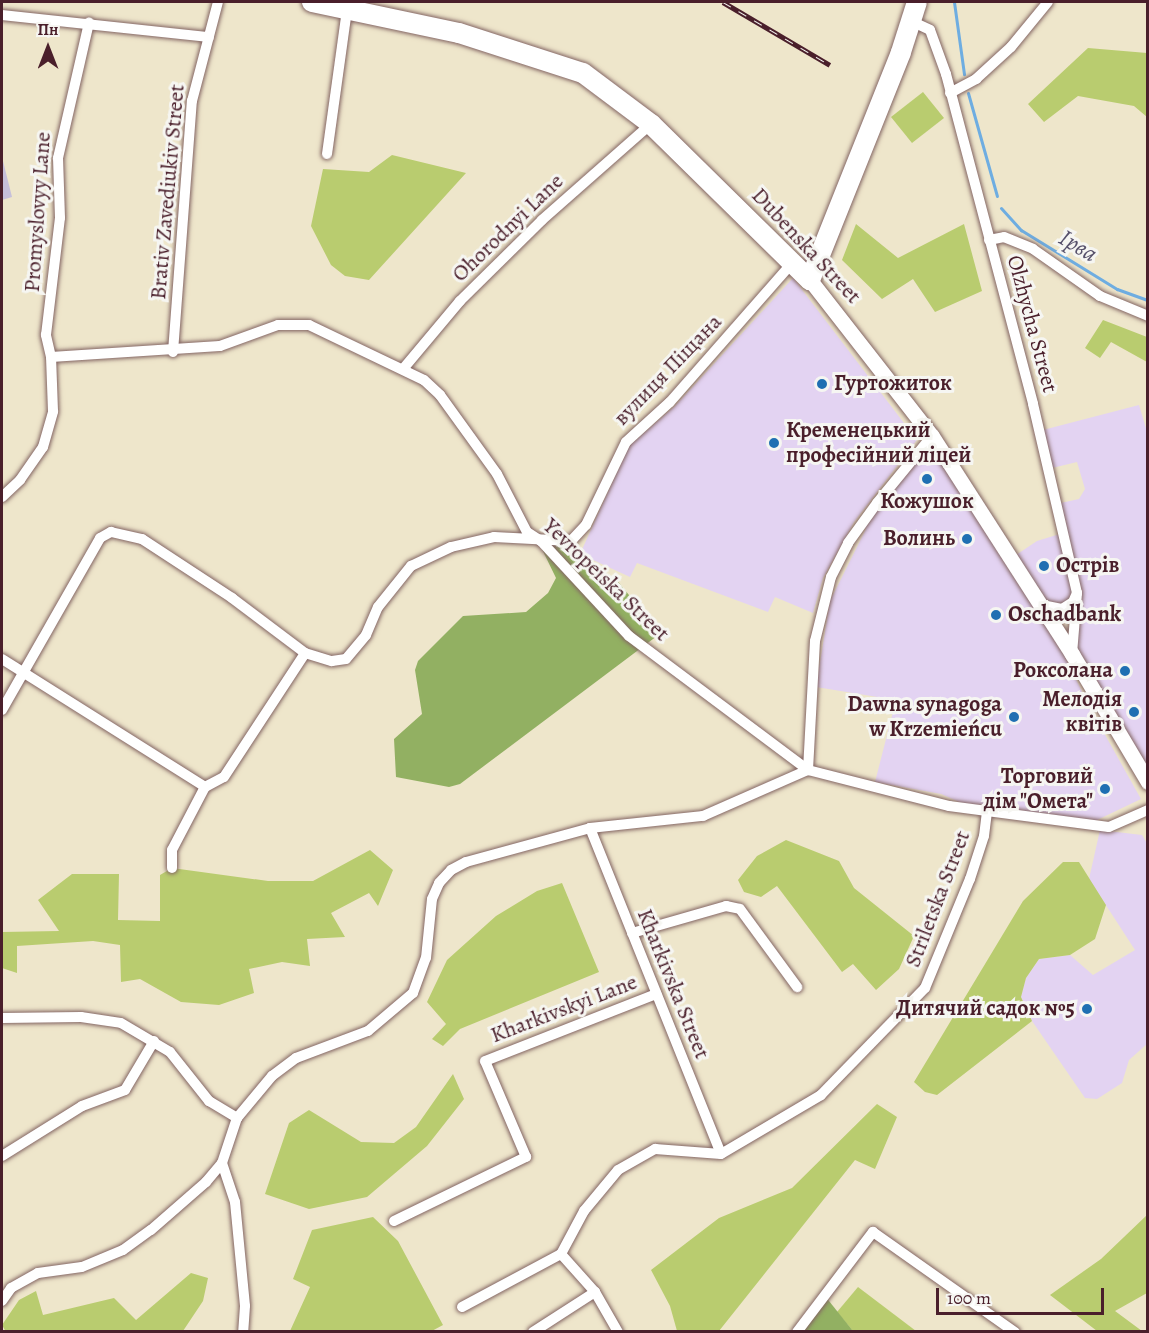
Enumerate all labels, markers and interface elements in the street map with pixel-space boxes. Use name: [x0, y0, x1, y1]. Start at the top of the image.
north arrow: [18, 18, 78, 78]
text: Пн: [38, 19, 58, 41]
street label: Brativ Zavediukiv Street: [145, 83, 191, 301]
street label: Promyslovyy Lane: [19, 131, 57, 293]
street label: Ohorodnyi Lane: [447, 168, 569, 288]
street label: Dubenska Street: [746, 183, 866, 309]
water label: Ірва: [1053, 223, 1103, 269]
street label: Olzhycha Street: [1001, 252, 1063, 396]
street label: вулиця Піщана: [608, 309, 728, 431]
place label: Гуртожиток: [834, 371, 952, 397]
marker: Гуртожиток: [815, 377, 829, 391]
place label: Кременецький професійний ліцей: [786, 417, 971, 469]
marker: Кременецький професійний ліцей: [767, 436, 781, 450]
marker: Кожушок: [920, 472, 934, 486]
place label: Кожушок: [880, 489, 974, 515]
street label: Yevropeiska Street: [537, 513, 675, 647]
place label: Волинь: [883, 526, 955, 552]
marker: Волинь: [960, 532, 974, 546]
place label: Острів: [1056, 553, 1119, 579]
marker: Острів: [1037, 559, 1051, 573]
place label: Oschadbank: [1008, 602, 1121, 628]
marker: Oschadbank: [989, 608, 1003, 622]
place label: Роксолана: [1013, 658, 1113, 684]
marker: Роксолана: [1118, 664, 1132, 678]
place label: Мелодія квітів: [1042, 686, 1122, 738]
place label: Dawna synagoga w Krzemieńcu: [847, 691, 1002, 742]
marker: Мелодія квітів: [1127, 705, 1141, 719]
marker: Dawna synagoga w Krzemieńcu: [1007, 710, 1021, 724]
place label: Торговий дім "Омета": [983, 763, 1093, 814]
marker: Торговий дім "Омета": [1098, 782, 1112, 796]
street label: Striletska Street: [900, 827, 976, 971]
street label: Kharkivska Street: [631, 905, 715, 1063]
street label: Kharkivskyi Lane: [487, 969, 641, 1049]
place label: Дитячий садок №5: [896, 996, 1075, 1022]
marker: Дитячий садок №5: [1080, 1002, 1094, 1016]
scale bar: [939, 1276, 1107, 1314]
text: 100 m: [947, 1286, 991, 1310]

